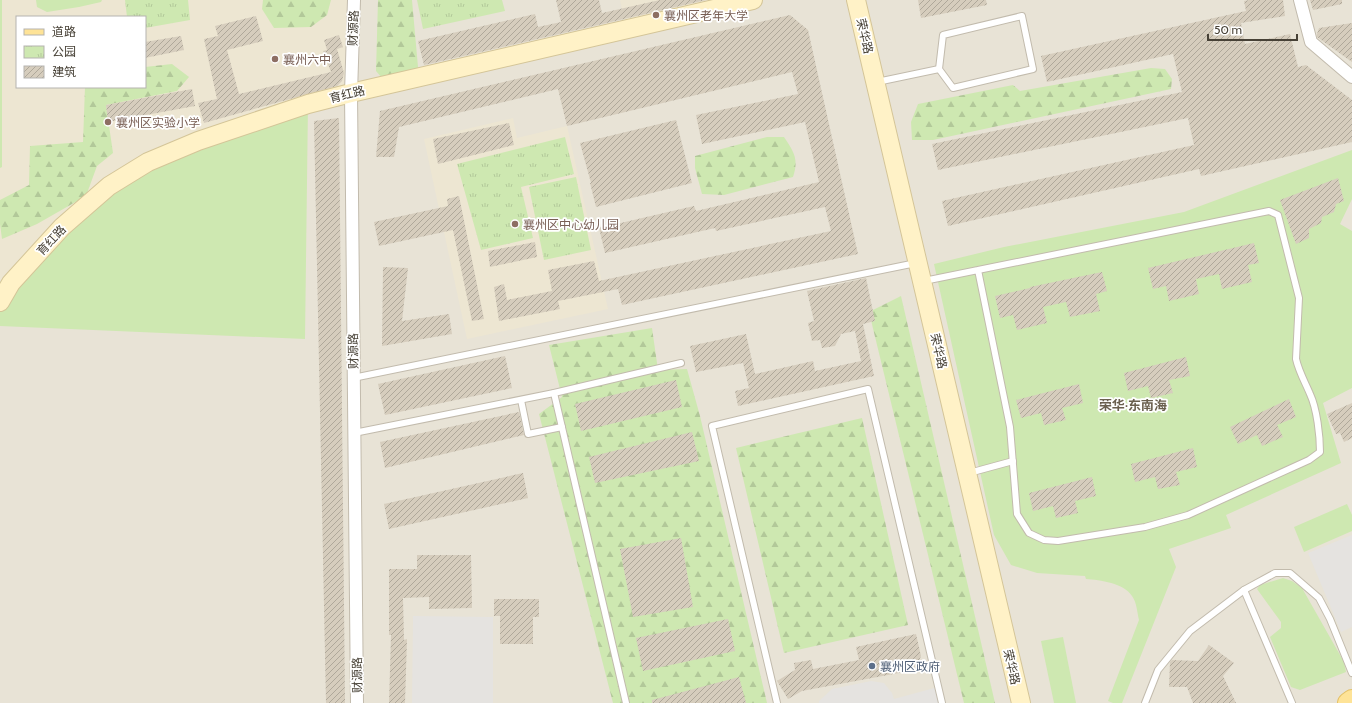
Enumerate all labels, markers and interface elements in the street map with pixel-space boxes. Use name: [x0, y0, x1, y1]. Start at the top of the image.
place label: 襄州区老年大学: [664, 8, 748, 23]
street label: 财源路: [345, 10, 361, 46]
marker: 襄州区老年大学: [651, 10, 661, 20]
legend: [16, 16, 146, 88]
scale bar: [1208, 16, 1297, 42]
street label: 荣华路: [854, 17, 876, 55]
text: 50 m: [1214, 22, 1242, 37]
text: 道路: [52, 24, 76, 39]
text: 公园: [52, 44, 76, 59]
place label: 襄州六中: [283, 52, 331, 67]
marker: 襄州六中: [270, 54, 280, 64]
text: 建筑: [52, 64, 76, 79]
street label: 育红路: [328, 82, 366, 106]
place label: 襄州区实验小学: [116, 115, 200, 130]
marker: 襄州区实验小学: [103, 117, 113, 127]
place label: 襄州区中心幼儿园: [523, 217, 619, 232]
marker: 襄州区中心幼儿园: [510, 219, 520, 229]
street label: 育红路: [33, 222, 69, 258]
street label: 荣华路: [928, 332, 950, 370]
street label: 财源路: [345, 333, 361, 369]
district label: 荣华·东南海: [1099, 397, 1167, 413]
street label: 荣华路: [1001, 648, 1023, 686]
street label: 财源路: [349, 657, 365, 693]
place label: 襄州区政府: [880, 659, 940, 674]
marker: 襄州区政府: [867, 661, 877, 671]

